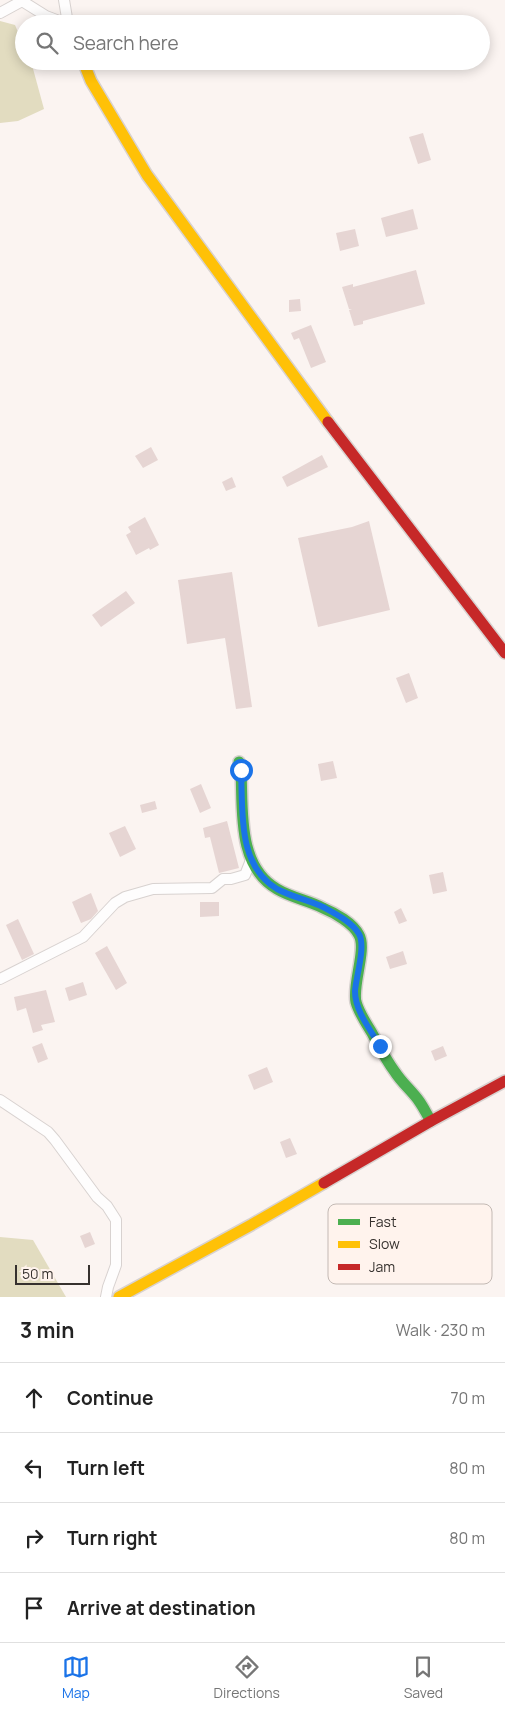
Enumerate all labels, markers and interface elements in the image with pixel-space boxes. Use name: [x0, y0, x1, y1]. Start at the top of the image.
search box: [15, 15, 490, 70]
icon: search: [33, 29, 61, 57]
text: Search here: [73, 30, 179, 56]
route start: [230, 759, 253, 782]
route end: [369, 1035, 392, 1058]
legend: [328, 1204, 492, 1284]
text: Fast: [369, 1212, 397, 1231]
text: Slow: [369, 1234, 400, 1253]
text: Jam: [369, 1257, 395, 1276]
scale bar: [15, 1262, 90, 1285]
text: 50 m: [22, 1264, 53, 1283]
text: 3 min: [20, 1316, 74, 1344]
text: Walk · 230 m: [396, 1319, 485, 1341]
icon: ahead: [20, 1384, 48, 1412]
text: Continue: [67, 1385, 153, 1411]
text: 70 m: [450, 1387, 485, 1409]
icon: left: [20, 1454, 48, 1482]
text: Turn left: [67, 1455, 145, 1481]
text: 80 m: [449, 1457, 485, 1479]
icon: right: [20, 1524, 48, 1552]
text: Turn right: [67, 1525, 157, 1551]
text: 80 m: [449, 1527, 485, 1549]
icon: arrive: [20, 1594, 48, 1622]
text: Arrive at destination: [67, 1595, 256, 1621]
tab: Map: [62, 1653, 90, 1702]
tab: Directions: [214, 1653, 280, 1702]
tab: Saved: [404, 1653, 443, 1702]

